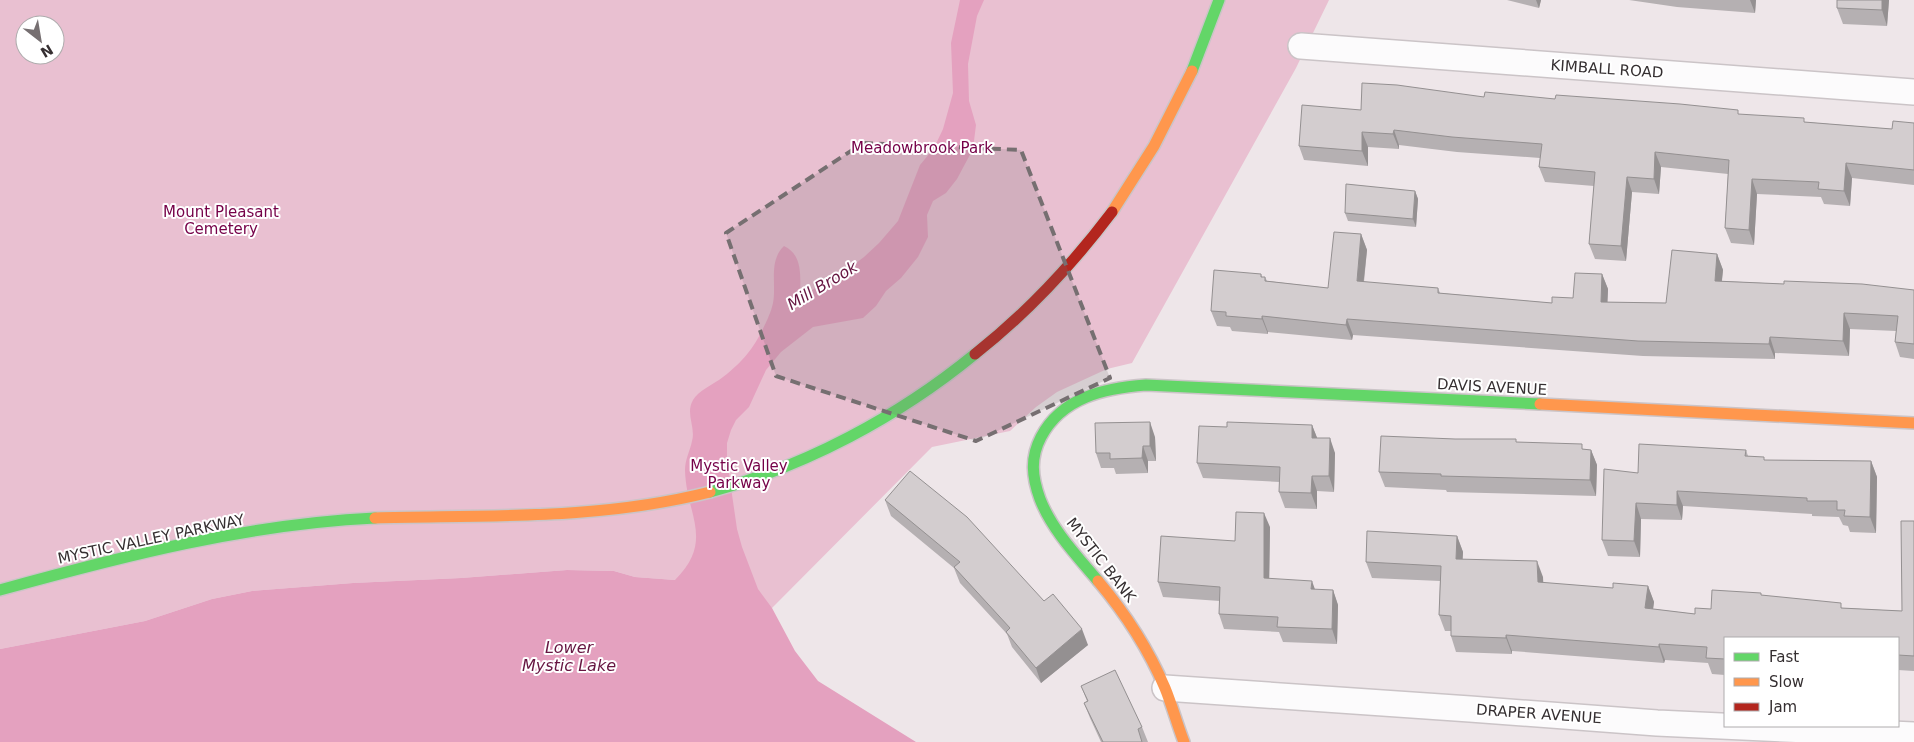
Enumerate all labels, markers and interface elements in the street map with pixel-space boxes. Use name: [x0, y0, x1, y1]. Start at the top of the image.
north arrow: [15, 15, 65, 65]
text: N: [38, 41, 56, 61]
street label: KIMBALL ROAD: [1550, 56, 1664, 82]
park label: Meadowbrook Park: [851, 139, 993, 157]
park label: Mount Pleasant Cemetery: [163, 203, 279, 238]
water label: Mill Brook: [784, 257, 861, 314]
street label: DAVIS AVENUE: [1436, 375, 1548, 399]
park label: Mystic Valley Parkway: [690, 457, 788, 492]
street label: MYSTIC VALLEY PARKWAY: [56, 510, 247, 568]
street label: MYSTIC BANK: [1062, 514, 1140, 607]
legend: [1724, 637, 1899, 727]
water label: Lower Mystic Lake: [522, 638, 616, 675]
text: Fast: [1769, 648, 1799, 666]
text: Slow: [1769, 673, 1804, 691]
text: Jam: [1768, 698, 1797, 716]
street label: DRAPER AVENUE: [1475, 701, 1603, 727]

